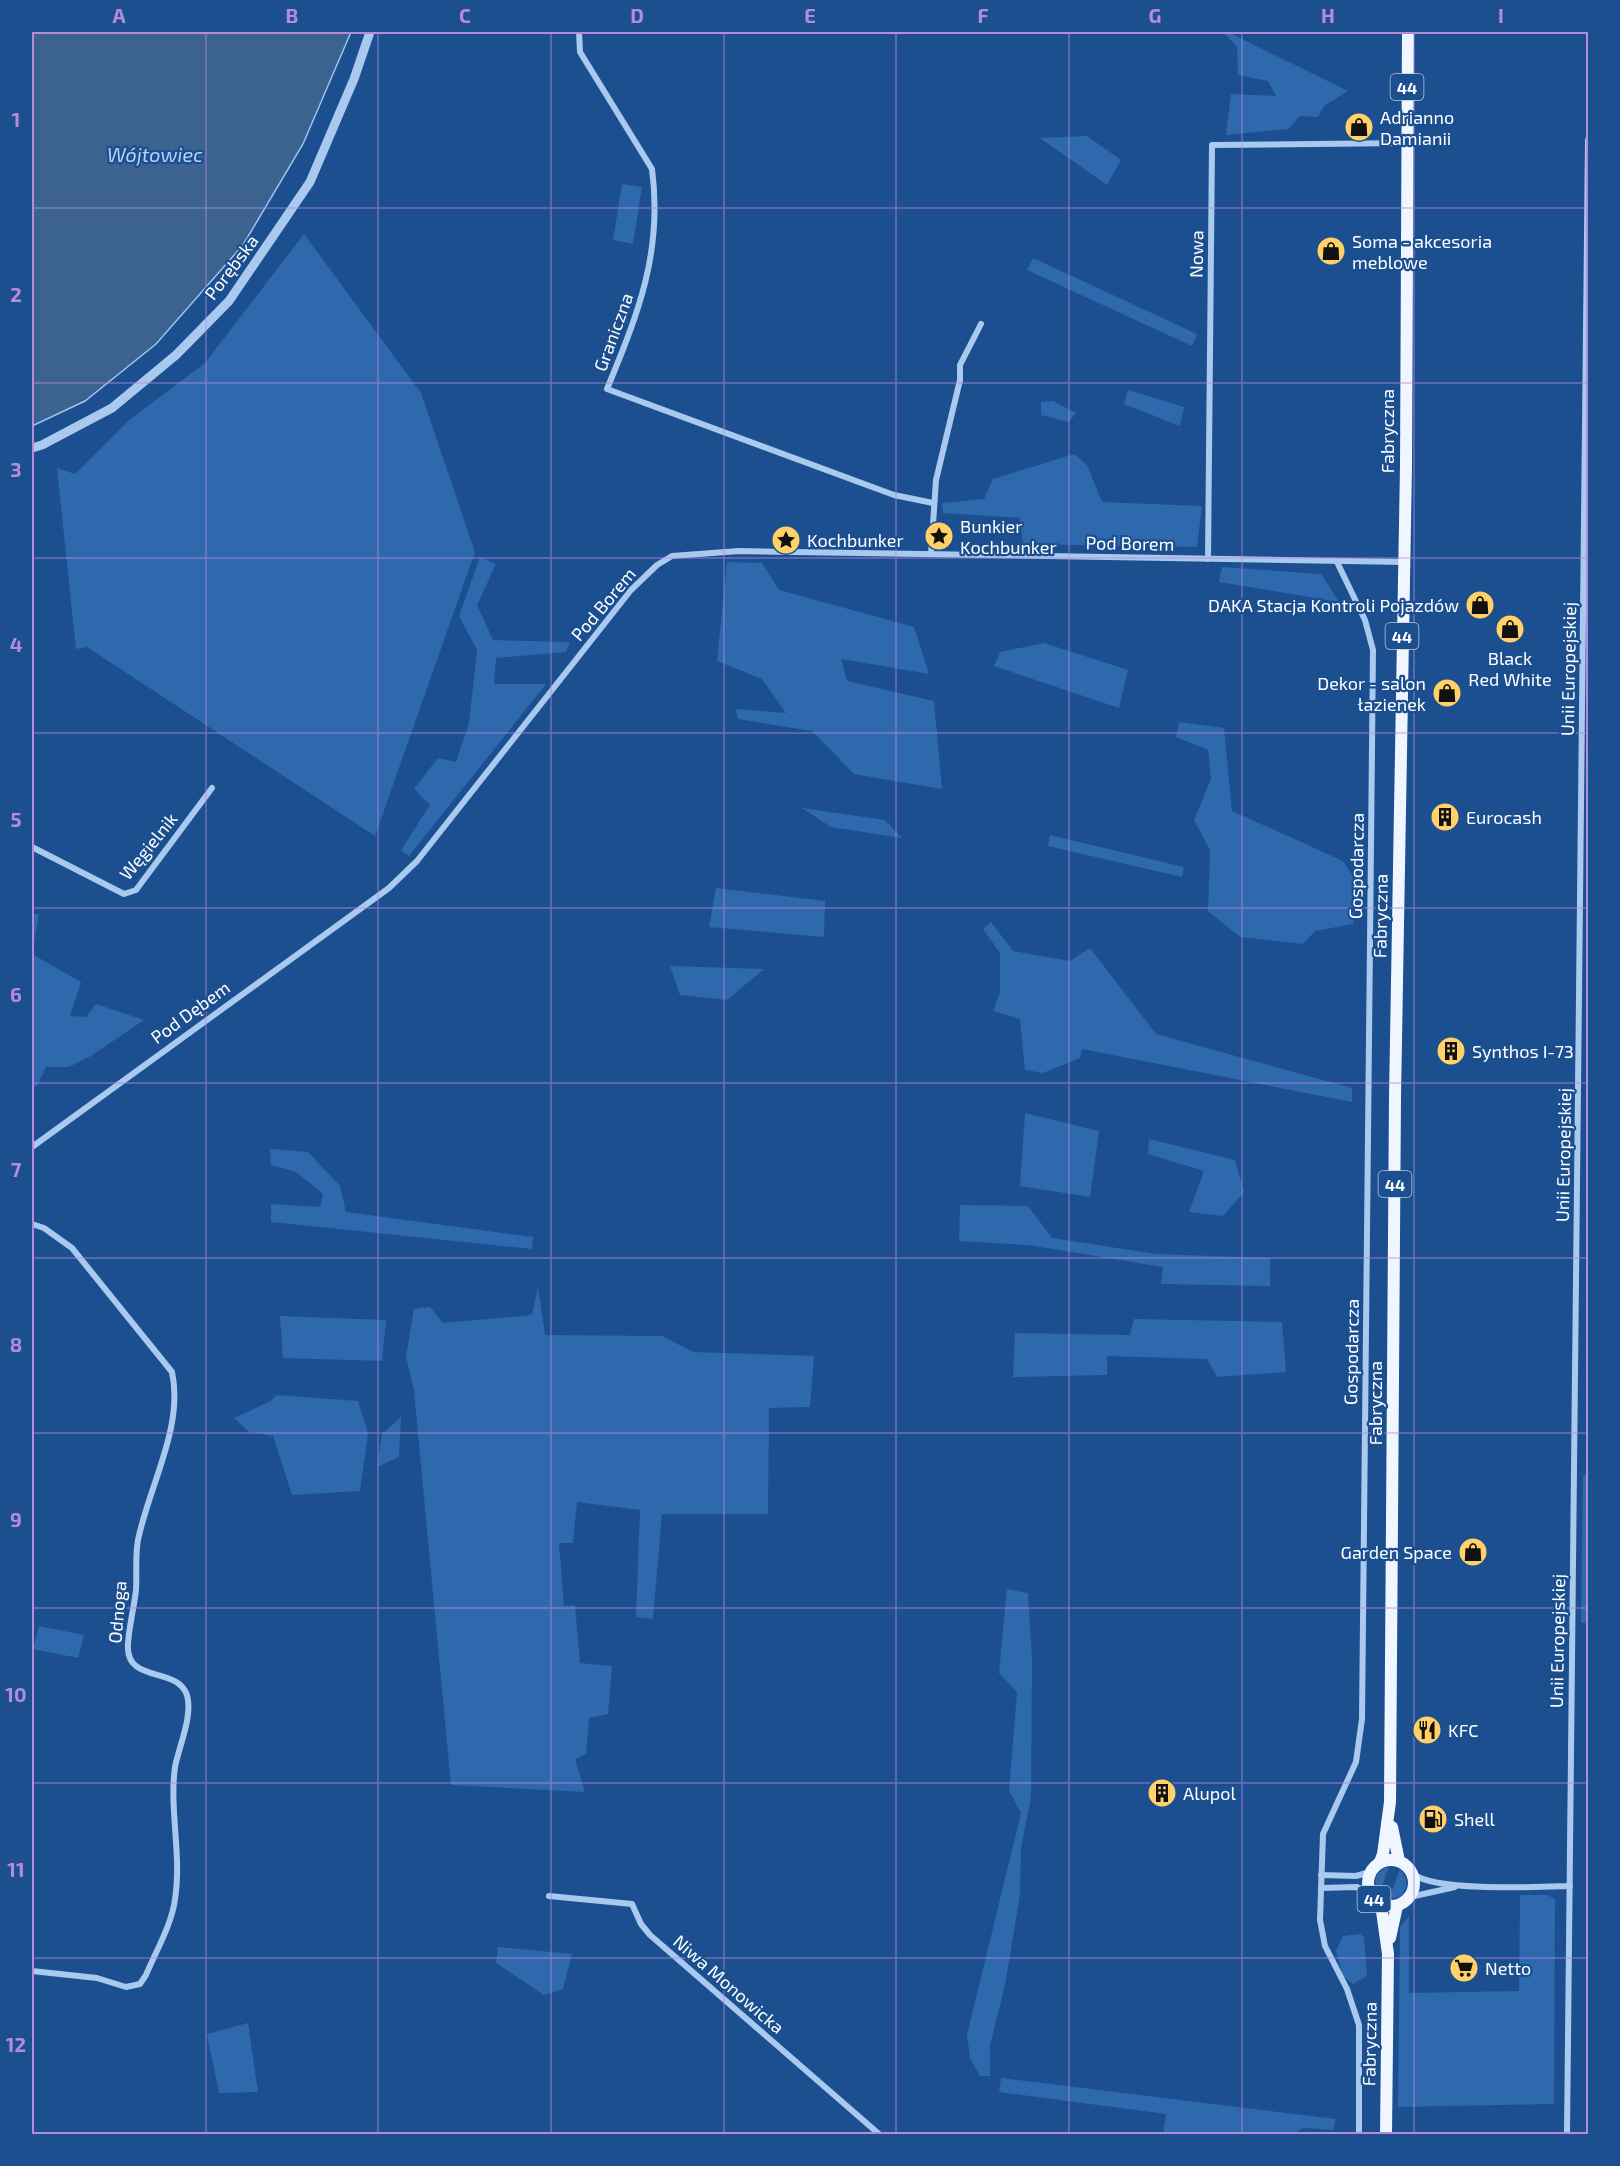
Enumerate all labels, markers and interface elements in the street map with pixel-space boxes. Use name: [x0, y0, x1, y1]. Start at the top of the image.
text: A: [112, 3, 126, 27]
text: B: [286, 3, 298, 27]
text: C: [459, 3, 471, 27]
text: D: [630, 3, 644, 27]
text: E: [804, 3, 816, 27]
text: F: [977, 3, 989, 27]
text: G: [1149, 3, 1161, 27]
text: H: [1321, 3, 1335, 27]
text: I: [1498, 3, 1504, 27]
road number: 44: [1390, 74, 1424, 100]
place label: Adrianno Damianii: [1380, 106, 1454, 149]
text: 1: [12, 107, 20, 131]
shop icon: Adrianno Damianii: [1343, 111, 1375, 143]
water label: Wójtowiec: [107, 142, 203, 166]
street label: Porębska: [199, 230, 263, 304]
street label: Nowa: [1185, 230, 1207, 278]
place label: Soma - akcesoria meblowe: [1352, 230, 1492, 273]
shop icon: Soma - akcesoria meblowe: [1315, 235, 1347, 267]
text: 2: [10, 282, 22, 306]
street label: Graniczna: [589, 290, 637, 374]
street label: Fabryczna: [1376, 389, 1398, 473]
text: 3: [10, 457, 22, 481]
place label: Bunkier Kochbunker: [960, 515, 1057, 558]
place icon: Bunkier Kochbunker: [923, 520, 955, 552]
place icon: Kochbunker: [770, 524, 802, 556]
place label: Kochbunker: [807, 529, 904, 551]
street label: Pod Borem: [1085, 531, 1175, 555]
street label: Pod Borem: [566, 563, 640, 645]
shop icon: DAKA Stacja Kontroli Pojazdów: [1464, 589, 1496, 621]
place label: DAKA Stacja Kontroli Pojazdów: [1208, 594, 1459, 616]
street label: Unii Europejskiej: [1556, 602, 1580, 736]
shop icon: Black Red White: [1494, 613, 1526, 645]
road number: 44: [1386, 623, 1418, 649]
text: 4: [10, 632, 23, 656]
place label: Black Red White: [1468, 647, 1552, 690]
place label: Dekor - salon łazienek: [1317, 672, 1426, 715]
shop icon: Dekor - salon łazienek: [1431, 677, 1463, 709]
building icon: Eurocash: [1429, 801, 1461, 833]
place label: Eurocash: [1466, 806, 1542, 828]
text: 5: [10, 807, 22, 831]
street label: Węgielnik: [114, 808, 182, 884]
street label: Gospodarcza: [1344, 813, 1368, 919]
street label: Fabryczna: [1368, 874, 1392, 958]
street label: Pod Dębem: [146, 976, 234, 1048]
text: 6: [10, 982, 22, 1006]
building icon: Synthos I-73: [1435, 1035, 1467, 1067]
place label: Synthos I-73: [1472, 1040, 1574, 1062]
street label: Unii Europejskiej: [1551, 1088, 1575, 1222]
text: 7: [11, 1157, 22, 1181]
road number: 44: [1378, 1171, 1412, 1197]
street label: Gospodarcza: [1339, 1299, 1363, 1405]
text: 8: [10, 1332, 22, 1356]
street label: Fabryczna: [1364, 1361, 1386, 1445]
text: 9: [10, 1507, 22, 1531]
shop icon: Garden Space: [1457, 1536, 1489, 1568]
place label: Garden Space: [1341, 1541, 1452, 1563]
street label: Unii Europejskiej: [1545, 1574, 1569, 1708]
street label: Odnoga: [103, 1580, 131, 1644]
text: 10: [5, 1682, 27, 1706]
restaurant icon: KFC: [1411, 1714, 1443, 1746]
place label: KFC: [1448, 1719, 1478, 1741]
building icon: Alupol: [1146, 1777, 1178, 1809]
place label: Alupol: [1183, 1782, 1236, 1804]
fuel station icon: Shell: [1417, 1803, 1449, 1835]
place label: Shell: [1454, 1808, 1496, 1830]
text: 11: [7, 1857, 25, 1881]
road number: 44: [1358, 1886, 1390, 1912]
street label: Niwa Monowicka: [669, 1930, 789, 2038]
supermarket icon: Netto: [1448, 1952, 1480, 1984]
place label: Netto: [1485, 1957, 1531, 1979]
street label: Fabryczna: [1357, 2002, 1381, 2086]
text: 12: [6, 2032, 26, 2056]

